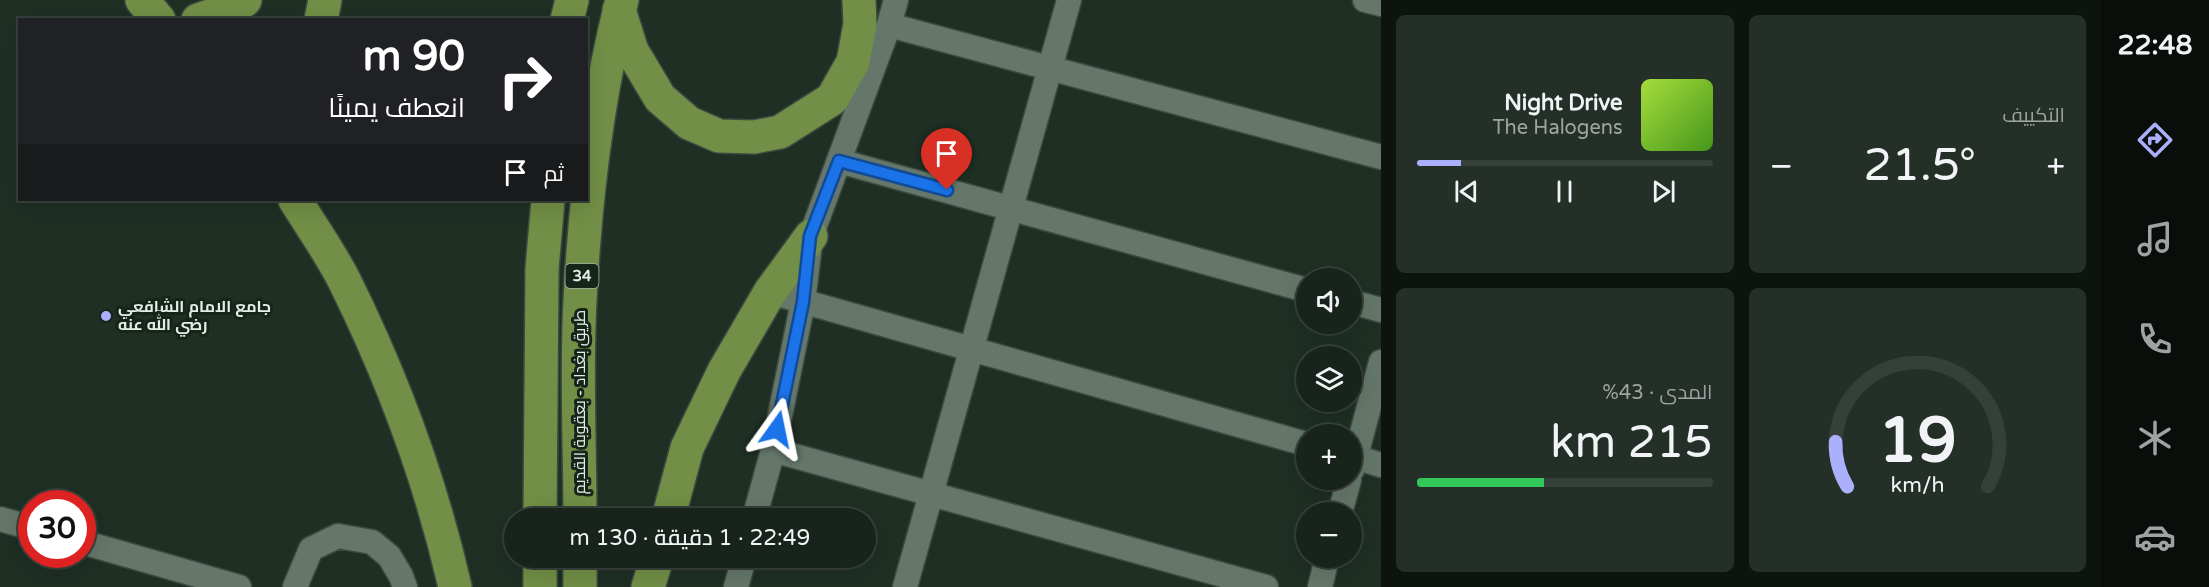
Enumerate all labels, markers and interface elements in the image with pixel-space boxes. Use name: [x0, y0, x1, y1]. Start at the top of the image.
text: 22:48: [2118, 29, 2192, 62]
text: 90 m: [363, 31, 465, 82]
icon: right: [486, 42, 564, 120]
text: Night Drive: [1504, 90, 1623, 116]
text: انعطف يمينًا: [328, 92, 465, 125]
text: التكييف: [2002, 104, 2065, 128]
text: The Halogens: [1493, 116, 1623, 140]
icon: directions: [2134, 119, 2176, 161]
pin: [921, 128, 972, 190]
icon: arrive: [930, 137, 963, 170]
text: 21.5°: [1863, 139, 1976, 193]
text: −: [1770, 147, 1793, 186]
text: +: [2046, 147, 2065, 186]
icon: arrive: [499, 156, 532, 189]
text: ثم: [544, 161, 564, 187]
icon: previous: [1450, 175, 1483, 208]
icon: pause: [1548, 175, 1581, 208]
icon: next: [1647, 175, 1680, 208]
icon: music: [2134, 218, 2176, 260]
road number: 34: [566, 264, 598, 288]
map controls: [1296, 268, 1362, 568]
button: sound: [1296, 268, 1362, 334]
place label: جامع الامام الشافعي رضي الله عنه: [118, 297, 271, 337]
marker: جامع الامام الشافعي رضي الله عنه: [99, 309, 113, 323]
street label: طريق بغداد - بعقوبة القديم: [570, 310, 591, 494]
icon: phone: [2134, 318, 2176, 360]
button: layers: [1296, 346, 1362, 412]
text: المدى · 43%: [1602, 381, 1713, 405]
position arrow: [745, 397, 809, 461]
text: 19: [1878, 404, 1956, 479]
text: 215 km: [1550, 416, 1713, 470]
icon: climate: [2134, 417, 2176, 459]
button: +: [1296, 424, 1362, 490]
text: km/h: [1890, 472, 1944, 498]
speed limit sign: 30: [18, 490, 96, 568]
button: −: [1296, 502, 1362, 568]
icon: car: [2134, 516, 2176, 558]
text: 22:49 · 1 دقيقة · 130 m: [570, 525, 810, 551]

